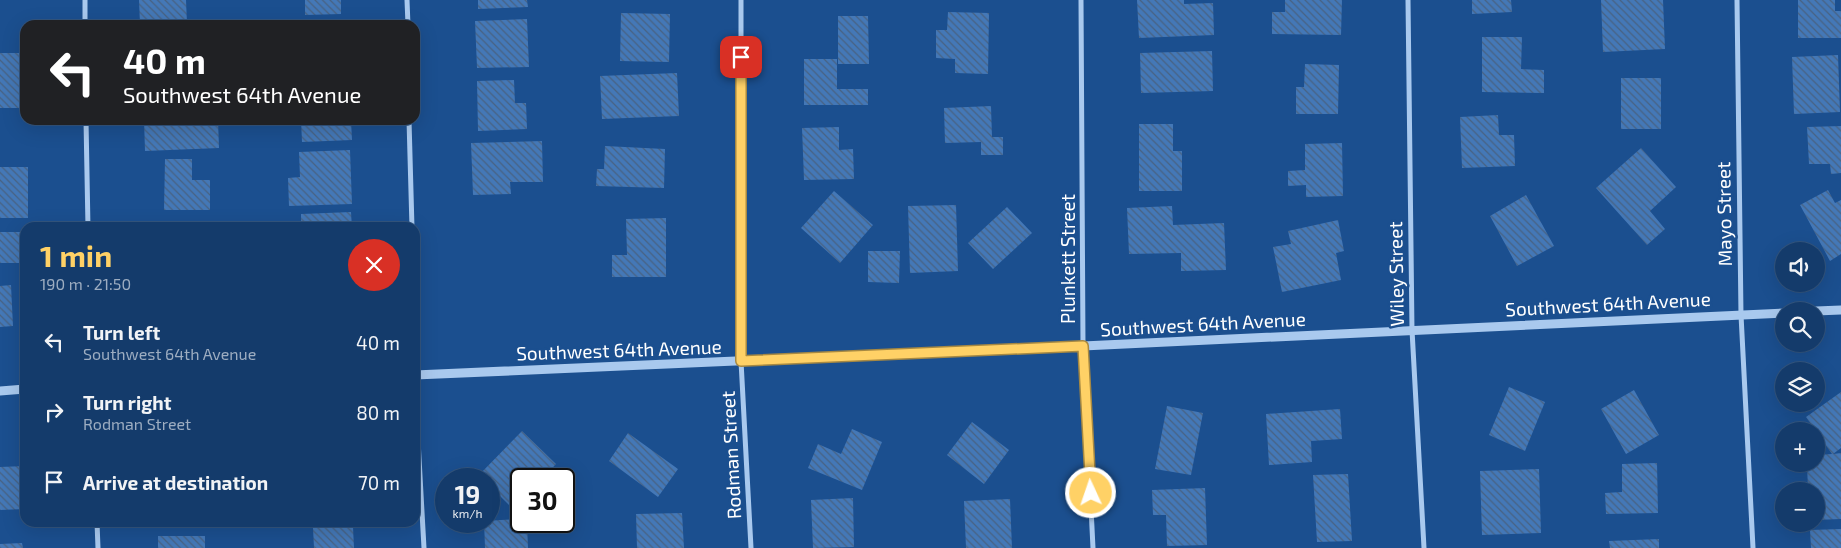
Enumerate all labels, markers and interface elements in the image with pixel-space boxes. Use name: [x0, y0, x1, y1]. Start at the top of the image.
pin: [720, 36, 762, 78]
text: 40 m: [123, 39, 206, 81]
icon: left: [40, 40, 105, 105]
icon: arrive: [727, 43, 755, 71]
text: Southwest 64th Avenue: [123, 81, 361, 107]
street label: Mayo Street: [1711, 161, 1736, 267]
street label: Plunkett Street: [1056, 194, 1079, 324]
street label: Wiley Street: [1383, 221, 1408, 327]
text: 1 min: [40, 237, 112, 273]
button: close: [348, 239, 400, 291]
map controls: [1775, 242, 1825, 532]
button: sound: [1775, 242, 1825, 292]
text: 190 m · 21:50: [40, 274, 131, 293]
street label: Southwest 64th Avenue: [1505, 287, 1711, 320]
button: search: [1775, 302, 1825, 352]
street label: Southwest 64th Avenue: [1100, 307, 1306, 340]
text: Turn left: [83, 321, 160, 344]
icon: left: [40, 328, 68, 356]
text: 40 m: [356, 331, 400, 354]
street label: Southwest 64th Avenue: [516, 334, 722, 365]
text: Southwest 64th Avenue: [83, 344, 256, 363]
button: layers: [1775, 362, 1825, 412]
street label: Rodman Street: [716, 390, 745, 520]
text: Turn right: [83, 391, 171, 414]
icon: right: [40, 398, 68, 426]
text: 80 m: [356, 401, 400, 424]
text: Rodman Street: [83, 414, 191, 433]
button: +: [1775, 422, 1825, 472]
position arrow: [1064, 466, 1116, 518]
icon: arrive: [40, 468, 68, 496]
speed limit sign: 30: [510, 468, 575, 533]
text: Arrive at destination: [83, 471, 268, 494]
text: 70 m: [358, 471, 400, 494]
text: 19: [455, 479, 480, 509]
button: −: [1775, 482, 1825, 532]
text: km/h: [453, 506, 482, 520]

